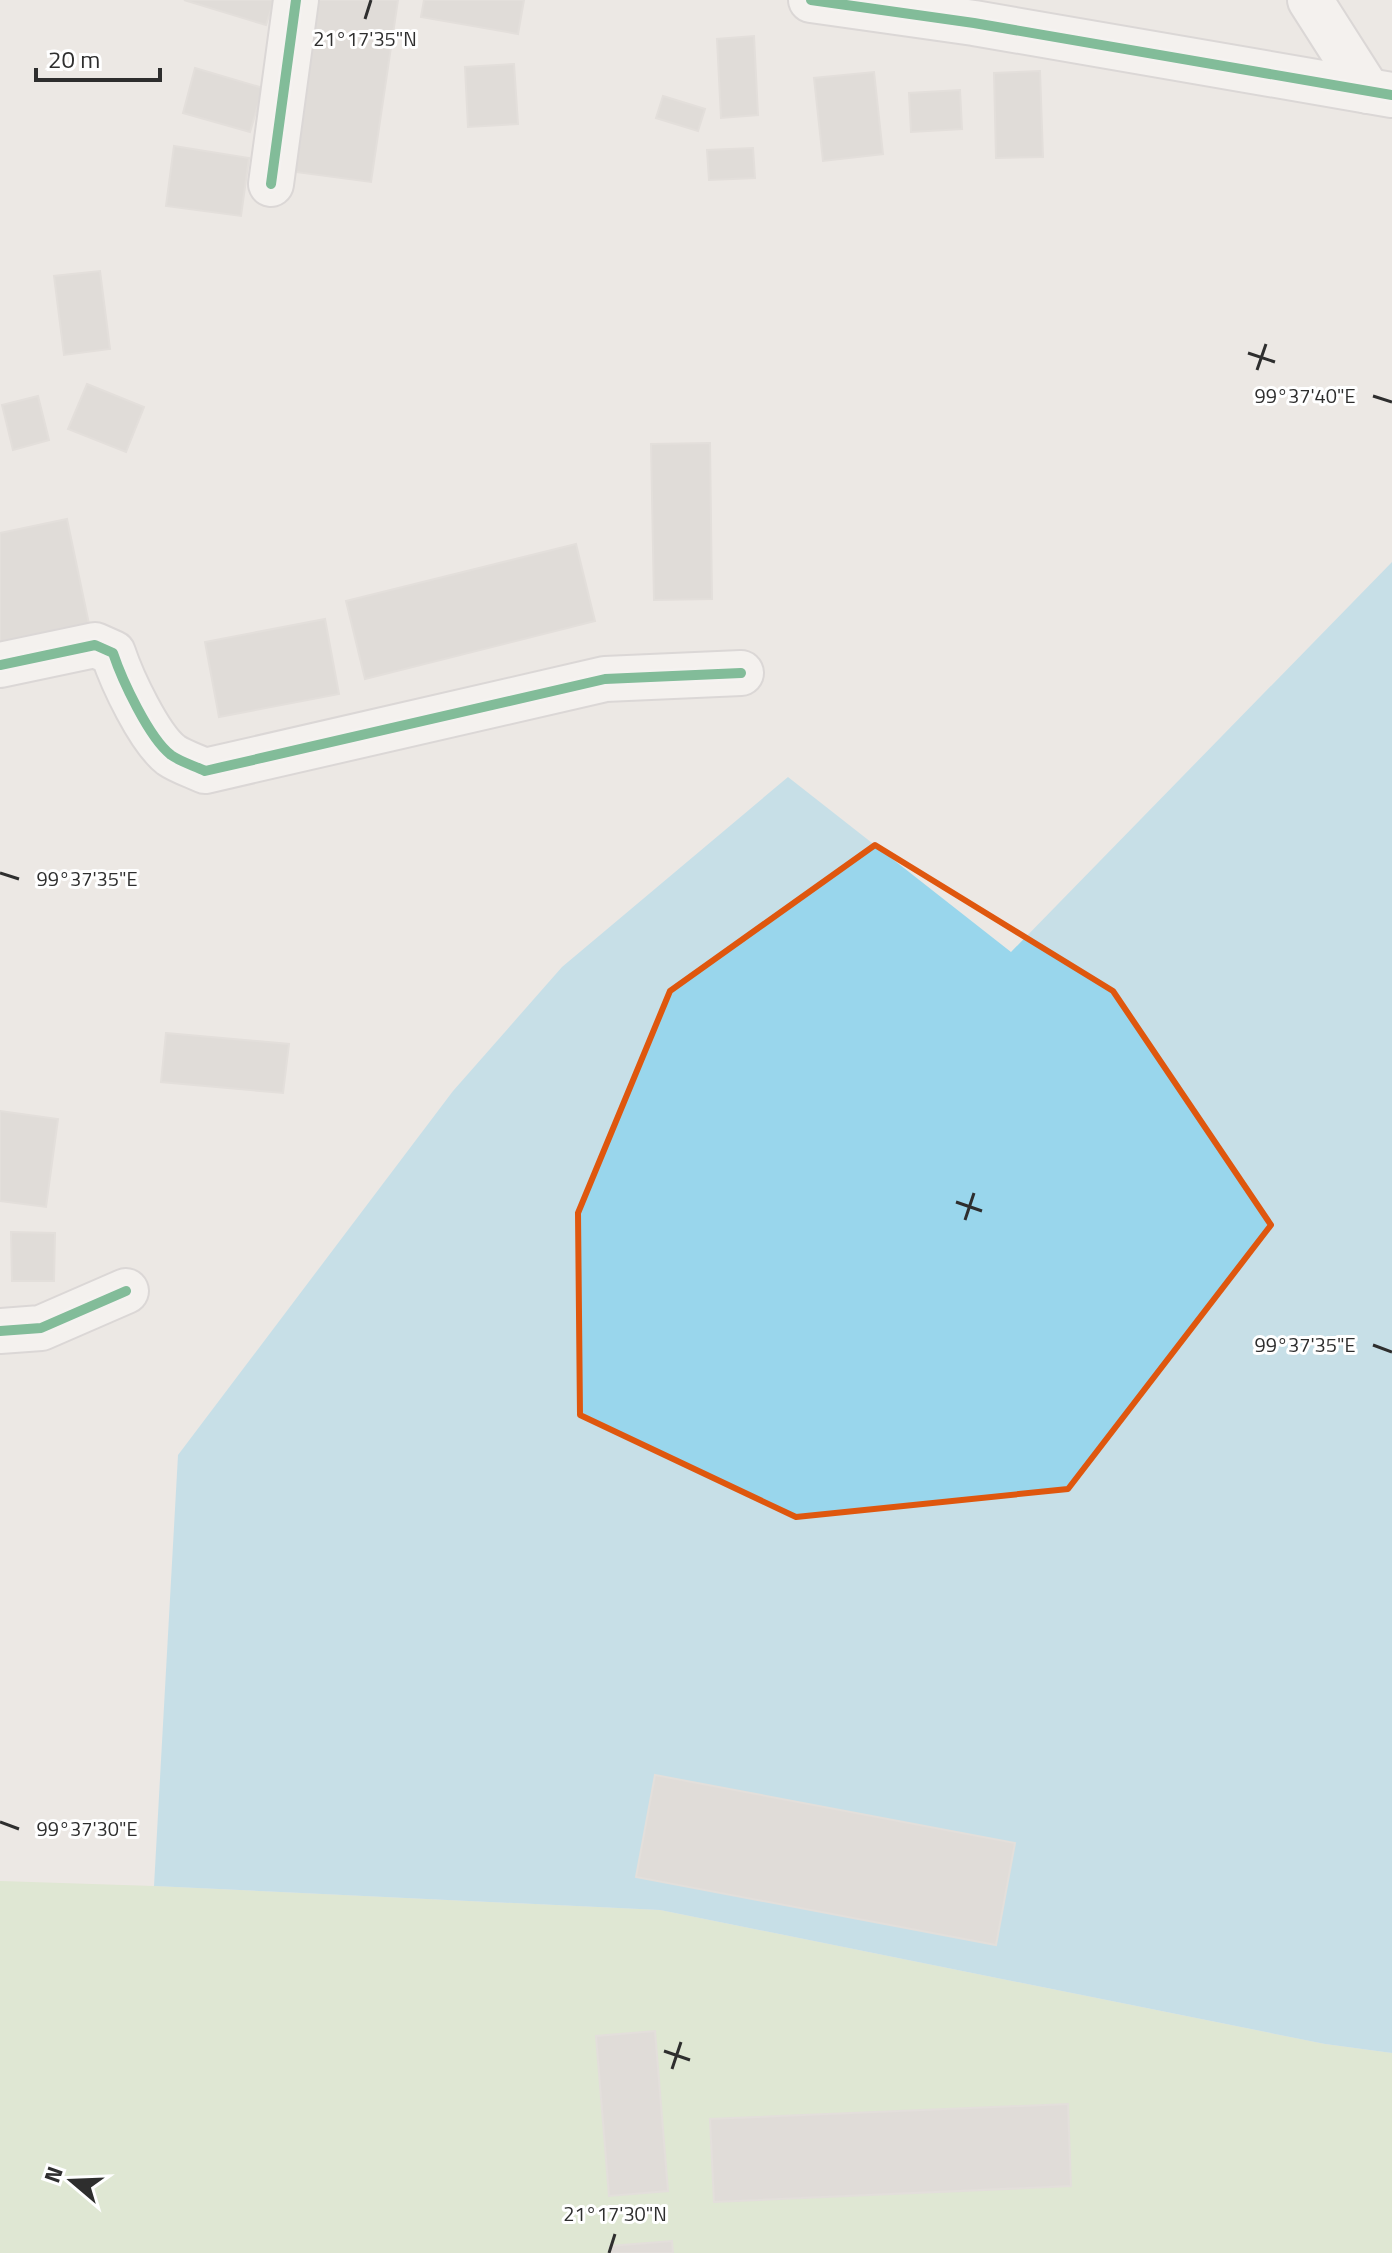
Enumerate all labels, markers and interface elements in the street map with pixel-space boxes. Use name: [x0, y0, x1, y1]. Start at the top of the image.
text: 21°17'35"N: [313, 23, 417, 54]
scale bar: [36, 32, 160, 82]
text: 20 m: [48, 41, 100, 77]
text: 99°37'40"E: [1254, 380, 1356, 411]
text: 99°37'35"E: [36, 863, 138, 894]
text: 99°37'35"E: [1254, 1329, 1356, 1360]
text: 99°37'30"E: [36, 1813, 138, 1844]
north arrow: [32, 2141, 112, 2221]
text: N: [35, 2162, 72, 2187]
text: 21°17'30"N: [563, 2198, 667, 2229]

